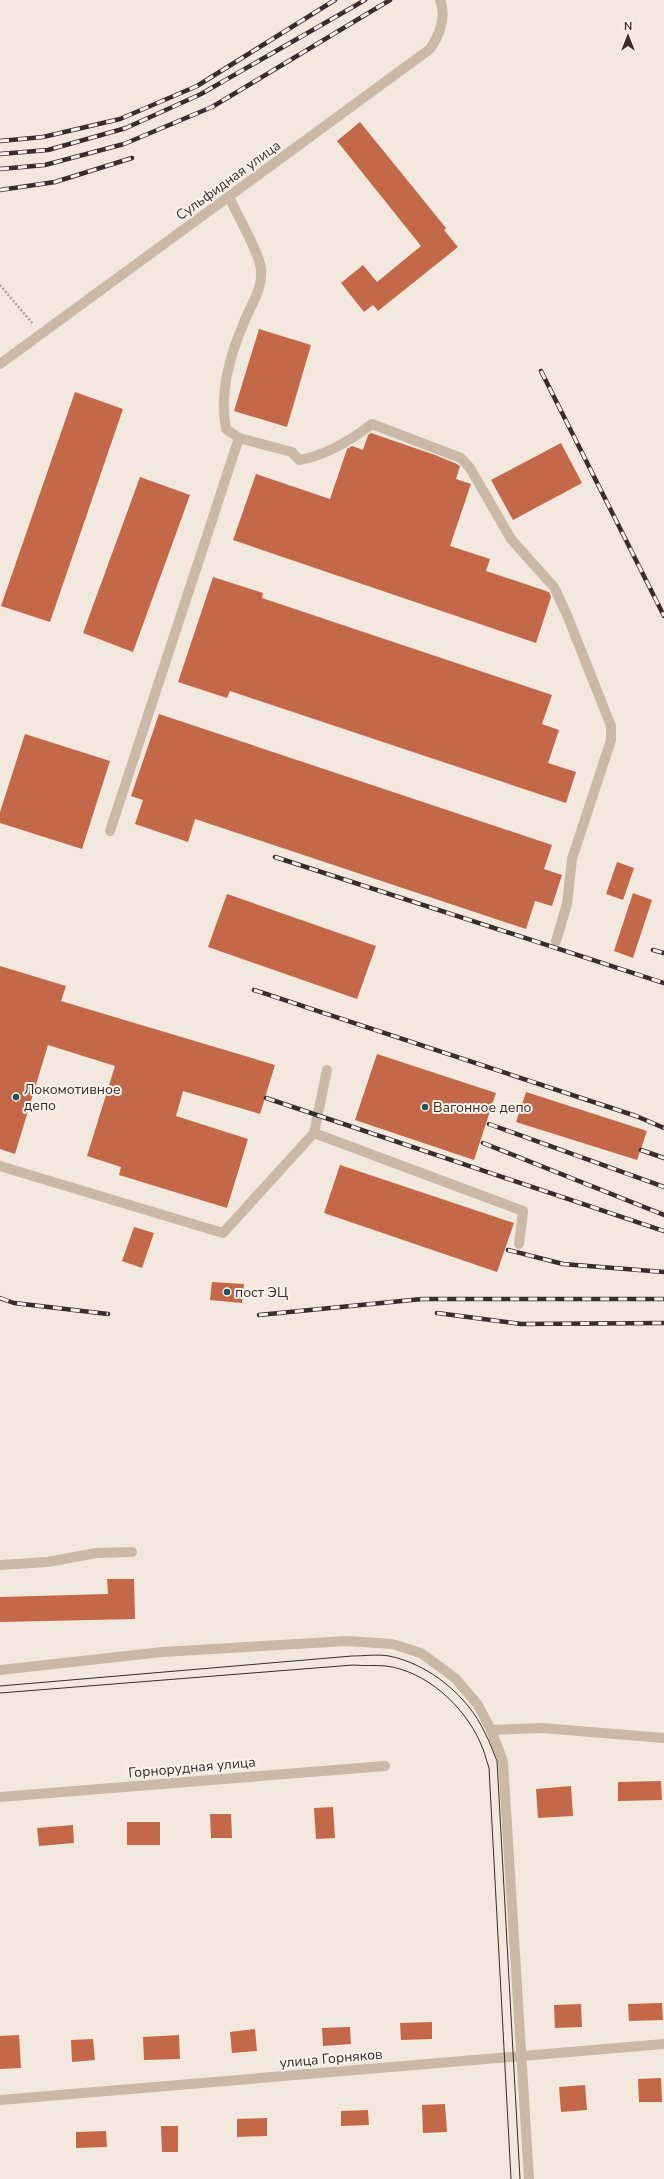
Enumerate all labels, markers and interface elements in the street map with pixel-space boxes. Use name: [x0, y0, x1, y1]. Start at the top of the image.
north arrow: [608, 16, 648, 56]
text: N: [624, 19, 632, 34]
street label: Сульфидная улица: [172, 136, 285, 225]
place label: Локомотивное депо: [24, 1080, 121, 1115]
marker: Локомотивное депо: [11, 1092, 21, 1102]
place label: Вагонное депо: [433, 1098, 532, 1117]
marker: Вагонное депо: [420, 1102, 430, 1112]
place label: пост ЭЦ: [235, 1283, 288, 1302]
marker: пост ЭЦ: [222, 1287, 232, 1297]
street label: Горнорудная улица: [128, 1752, 257, 1783]
street label: улица Горняков: [279, 2044, 384, 2072]

